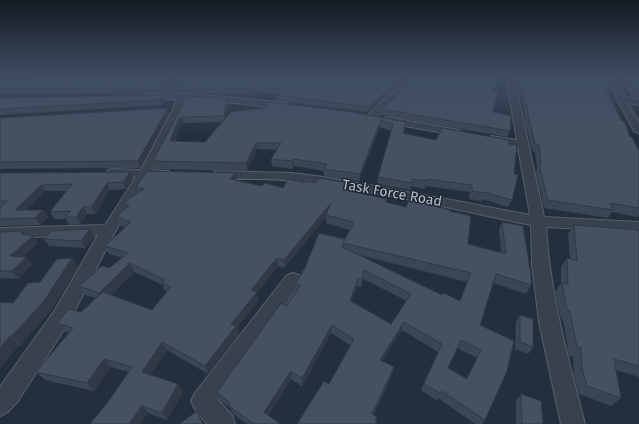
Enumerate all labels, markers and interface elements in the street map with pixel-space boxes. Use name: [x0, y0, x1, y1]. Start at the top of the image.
street label: Task Force Road: [341, 176, 443, 210]

